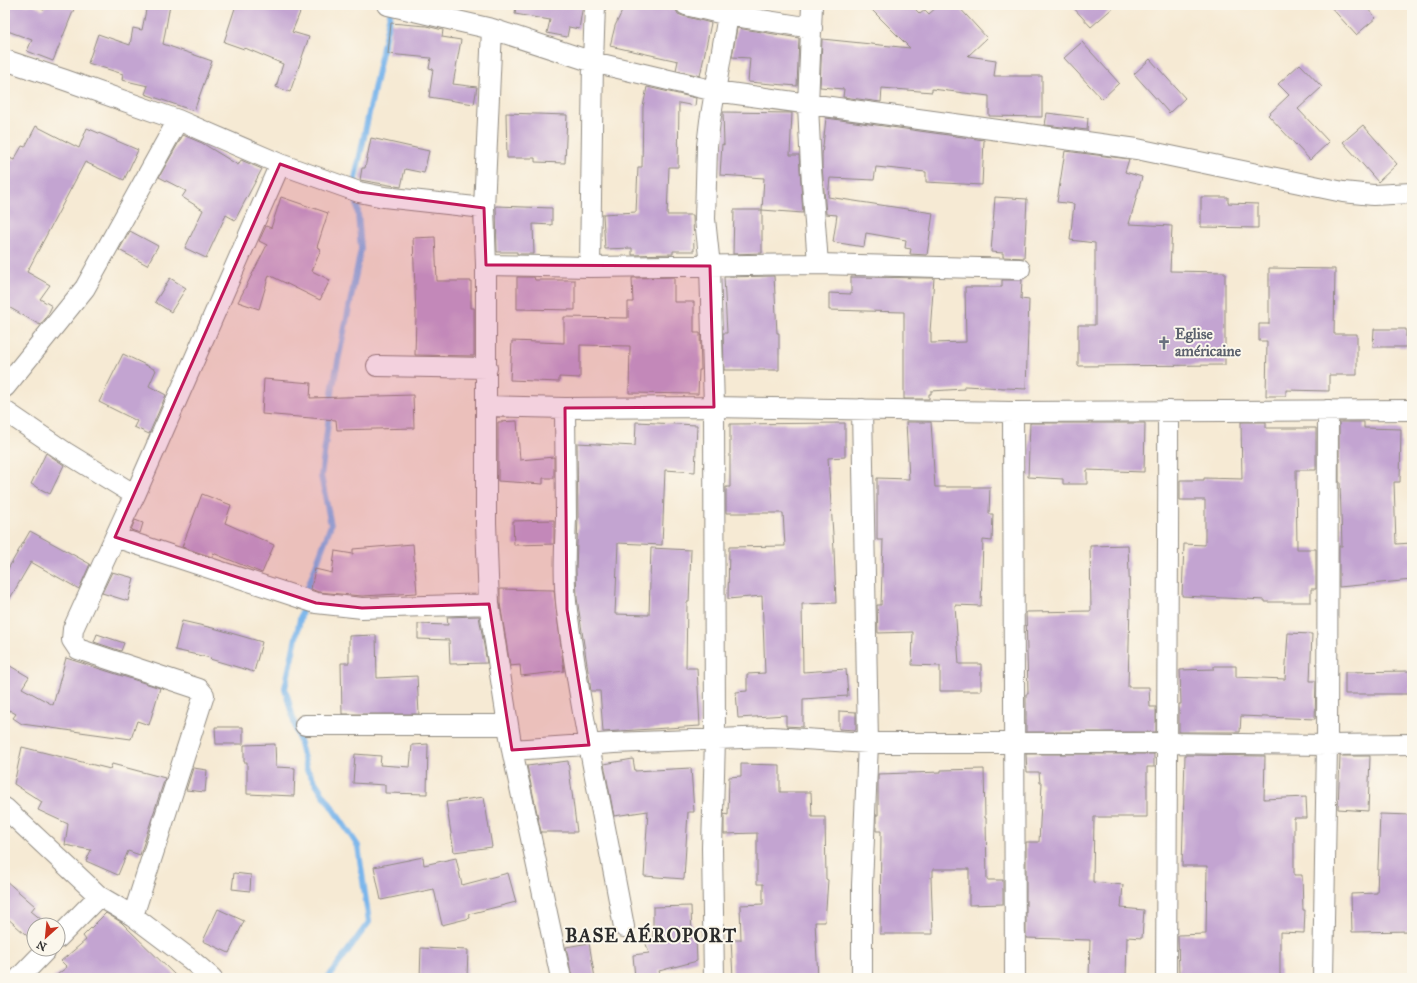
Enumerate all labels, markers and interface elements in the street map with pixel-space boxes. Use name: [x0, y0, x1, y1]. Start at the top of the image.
place label: Eglise américaine: [1175, 325, 1242, 360]
church icon: Eglise américaine: [1156, 335, 1172, 351]
north arrow: [26, 917, 66, 957]
district label: BASE AÉROPORT: [565, 922, 737, 947]
text: N: [34, 937, 49, 953]

